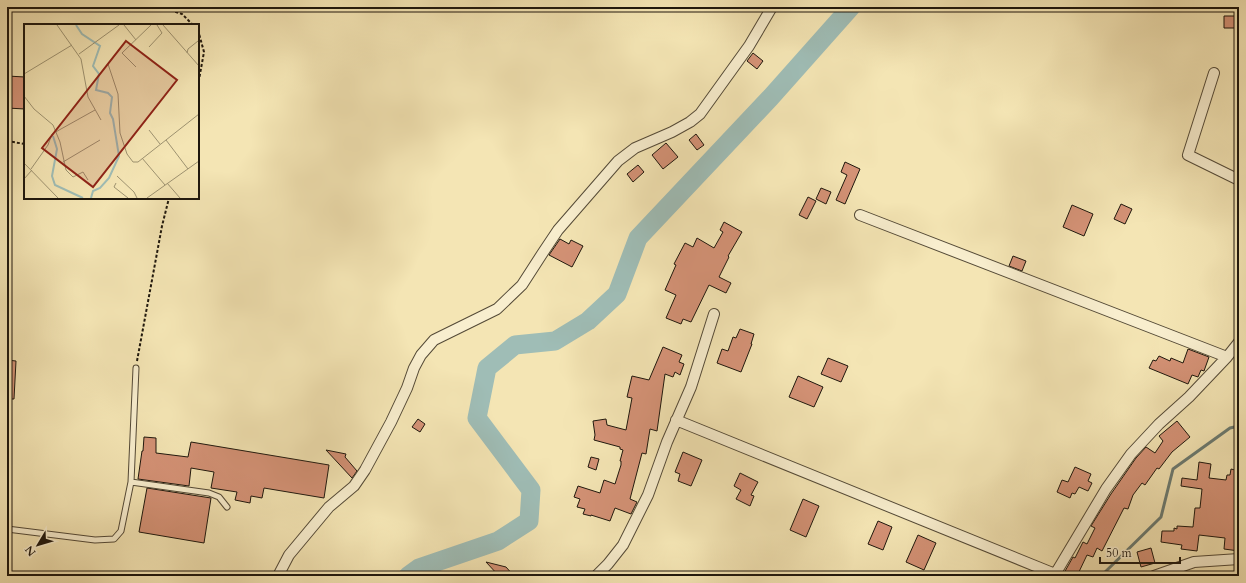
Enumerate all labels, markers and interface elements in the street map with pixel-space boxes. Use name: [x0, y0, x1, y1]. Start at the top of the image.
inset map: [24, 24, 199, 199]
north arrow: [18, 525, 58, 565]
scale bar: [1100, 539, 1180, 565]
text: N: [21, 542, 39, 559]
text: 50 m: [1106, 545, 1133, 561]

